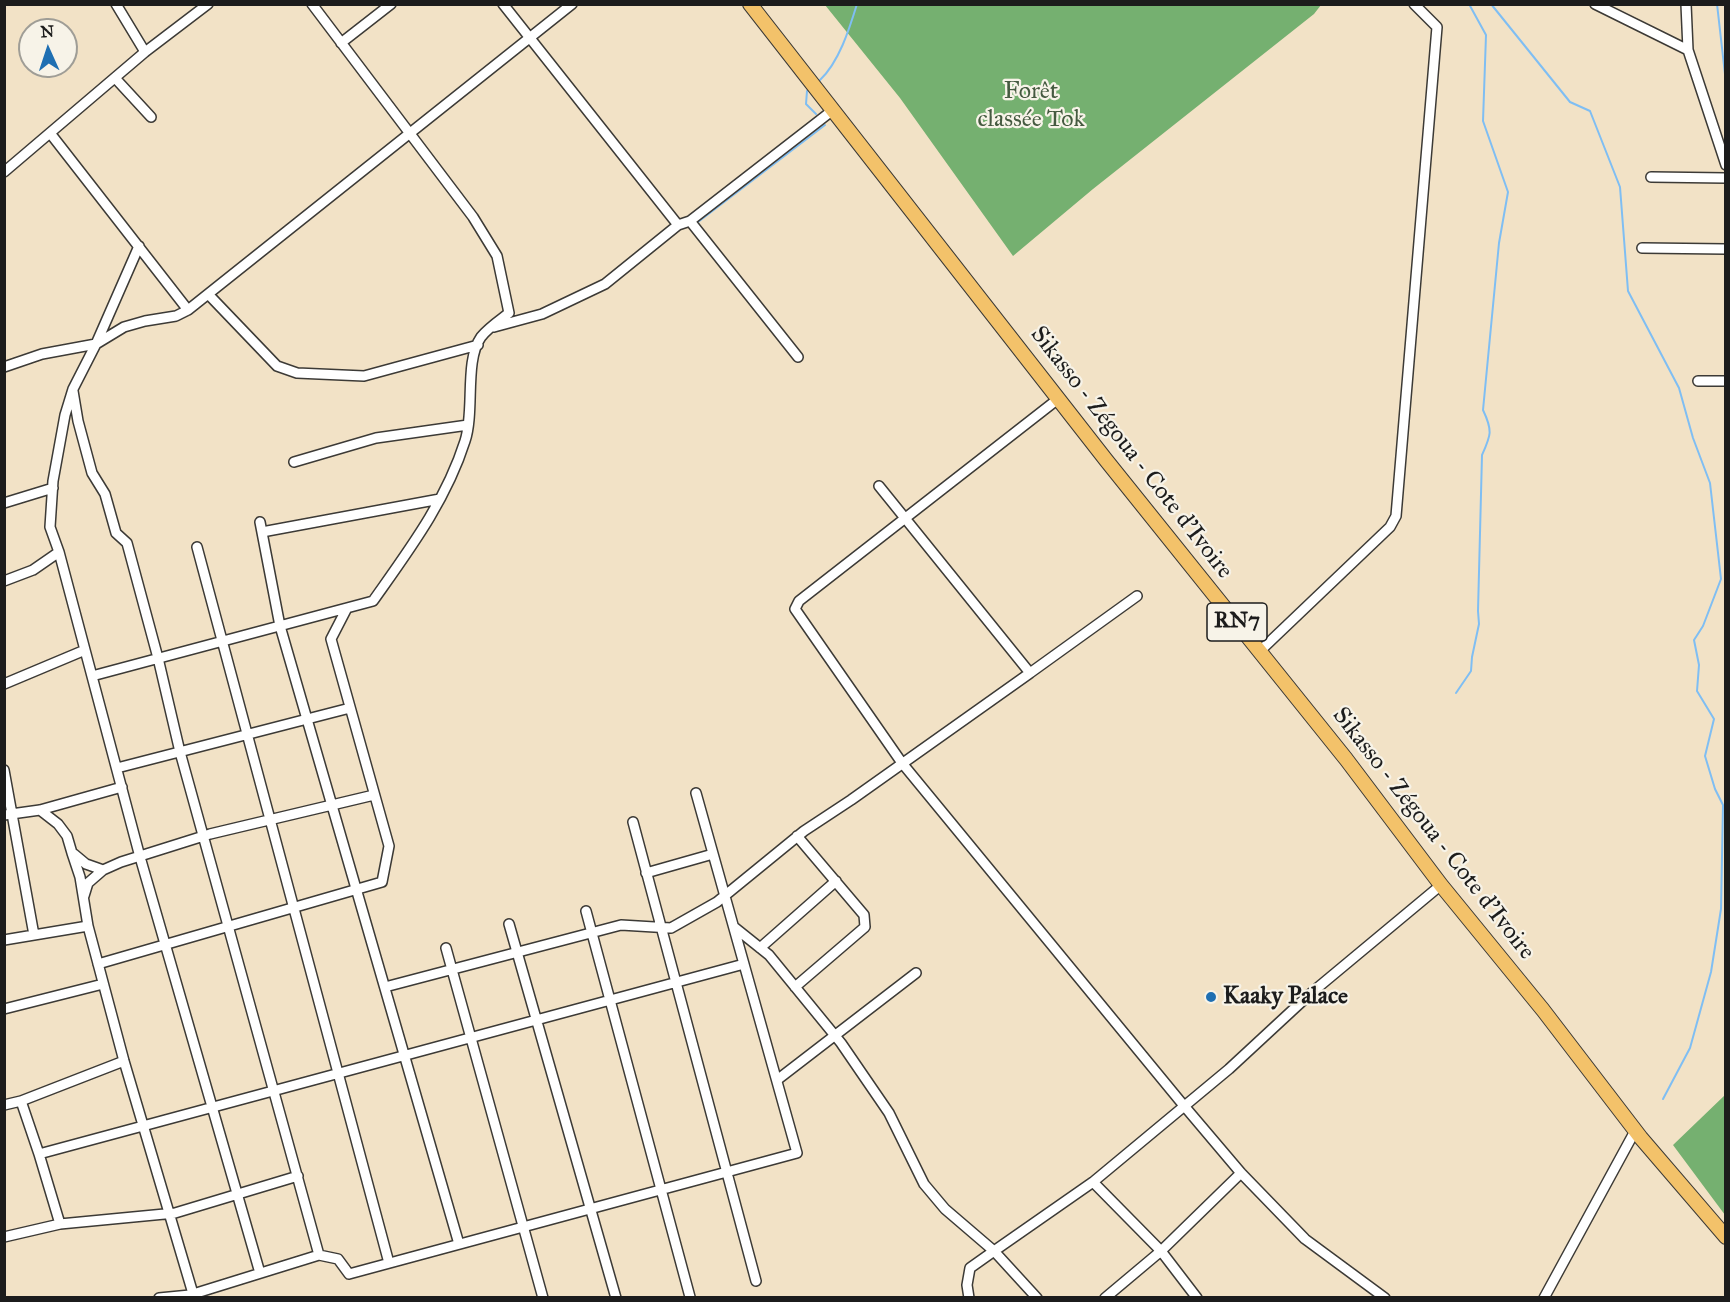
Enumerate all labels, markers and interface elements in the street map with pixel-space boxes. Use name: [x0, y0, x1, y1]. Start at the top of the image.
north arrow: [18, 18, 78, 78]
text: N: [40, 22, 54, 41]
park label: Forêt classée Tok: [977, 78, 1085, 134]
street label: Sikasso - Zégoua - Cote d'Ivoire: [1024, 321, 1238, 585]
road number: RN7: [1207, 603, 1267, 641]
street label: Sikasso - Zégoua - Cote d'Ivoire: [1326, 702, 1540, 966]
place label: Kaaky Palace: [1223, 983, 1348, 1011]
marker: Kaaky Palace: [1204, 990, 1218, 1004]

